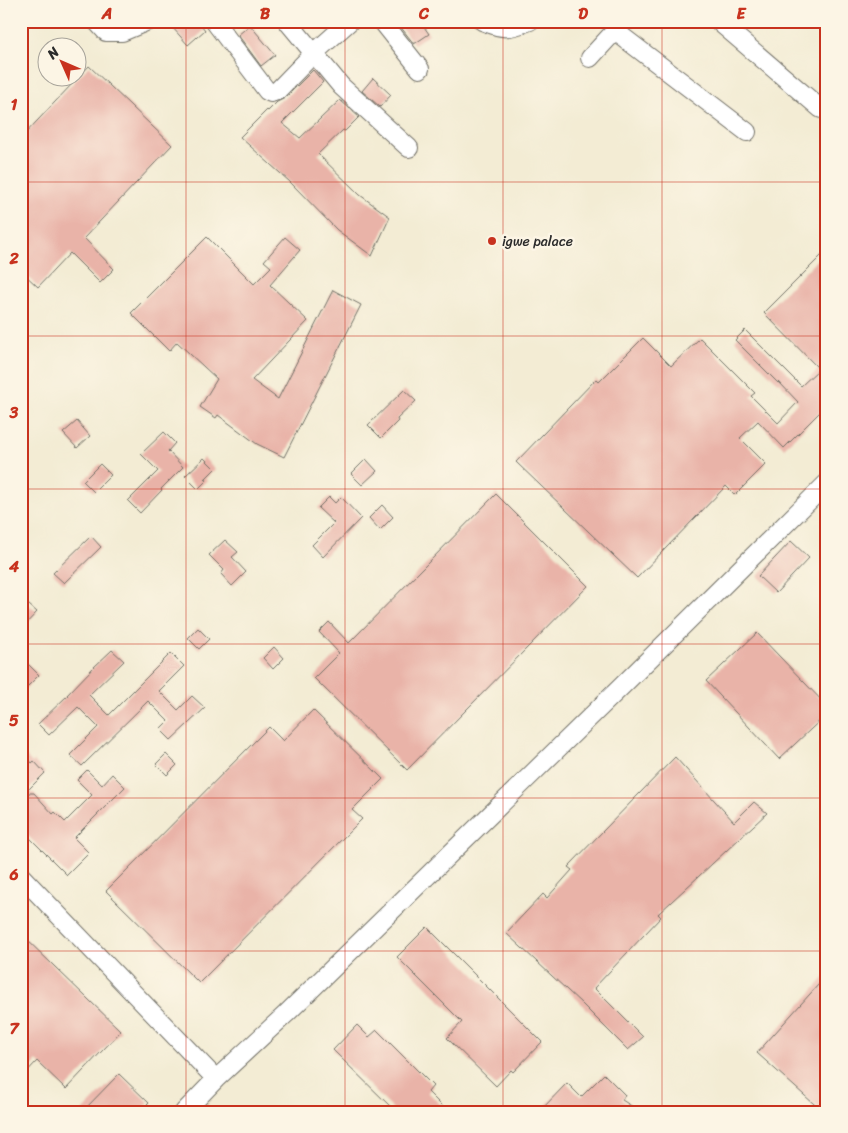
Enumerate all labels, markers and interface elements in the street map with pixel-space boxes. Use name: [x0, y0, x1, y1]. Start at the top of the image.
text: A: [101, 0, 112, 28]
text: B: [260, 0, 271, 28]
text: C: [418, 0, 430, 28]
text: D: [578, 0, 588, 28]
text: E: [737, 0, 747, 28]
north arrow: [38, 38, 88, 88]
text: N: [40, 41, 66, 66]
text: 1: [11, 90, 18, 119]
place label: igwe palace: [502, 229, 573, 254]
marker: igwe palace: [486, 235, 498, 247]
text: 2: [8, 244, 19, 273]
text: 3: [9, 398, 19, 427]
text: 4: [8, 552, 19, 581]
text: 5: [9, 706, 19, 735]
text: 6: [8, 860, 19, 889]
text: 7: [9, 1014, 20, 1043]

